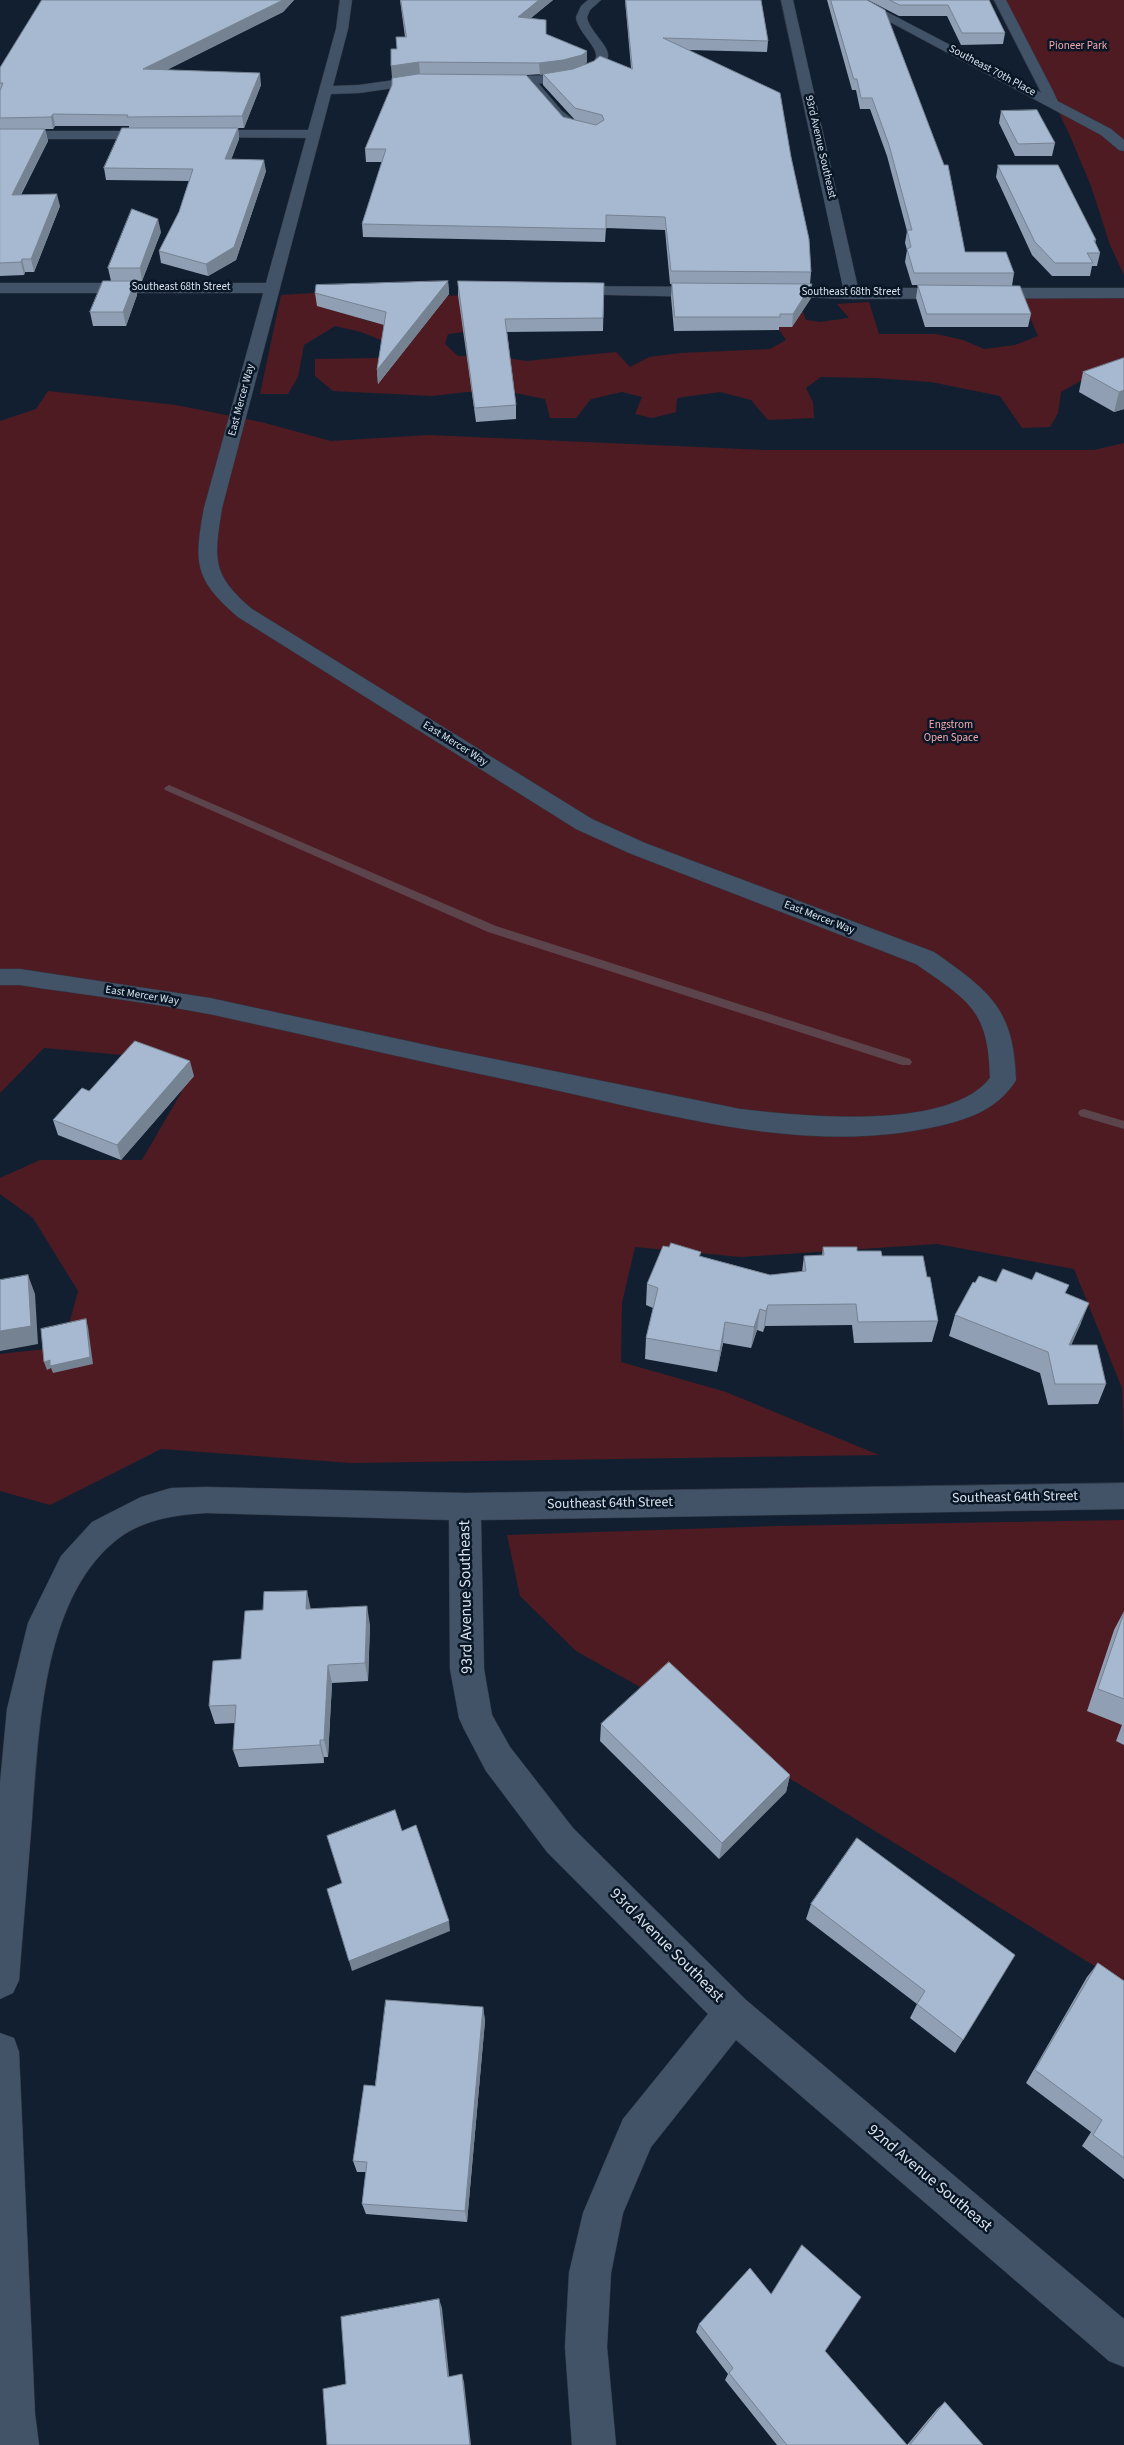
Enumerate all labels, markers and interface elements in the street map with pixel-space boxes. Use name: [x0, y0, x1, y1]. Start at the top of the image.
park label: Pioneer Park: [1049, 40, 1107, 54]
street label: Southeast 70th Place: [946, 43, 1038, 99]
street label: 93rd Avenue Southeast: [802, 94, 838, 200]
street label: Southeast 68th Street: [131, 281, 231, 295]
street label: Southeast 68th Street: [801, 286, 901, 300]
street label: East Mercer Way: [226, 362, 258, 438]
street label: East Mercer Way: [420, 719, 490, 769]
park label: Engstrom Open Space: [924, 719, 978, 745]
street label: East Mercer Way: [782, 899, 856, 937]
street label: East Mercer Way: [104, 984, 180, 1008]
street label: Southeast 64th Street: [952, 1489, 1078, 1507]
street label: Southeast 64th Street: [547, 1495, 673, 1513]
street label: 93rd Avenue Southeast: [456, 1520, 478, 1674]
street label: 93rd Avenue Southeast: [605, 1885, 727, 2007]
street label: 92nd Avenue Southeast: [863, 2121, 995, 2237]

